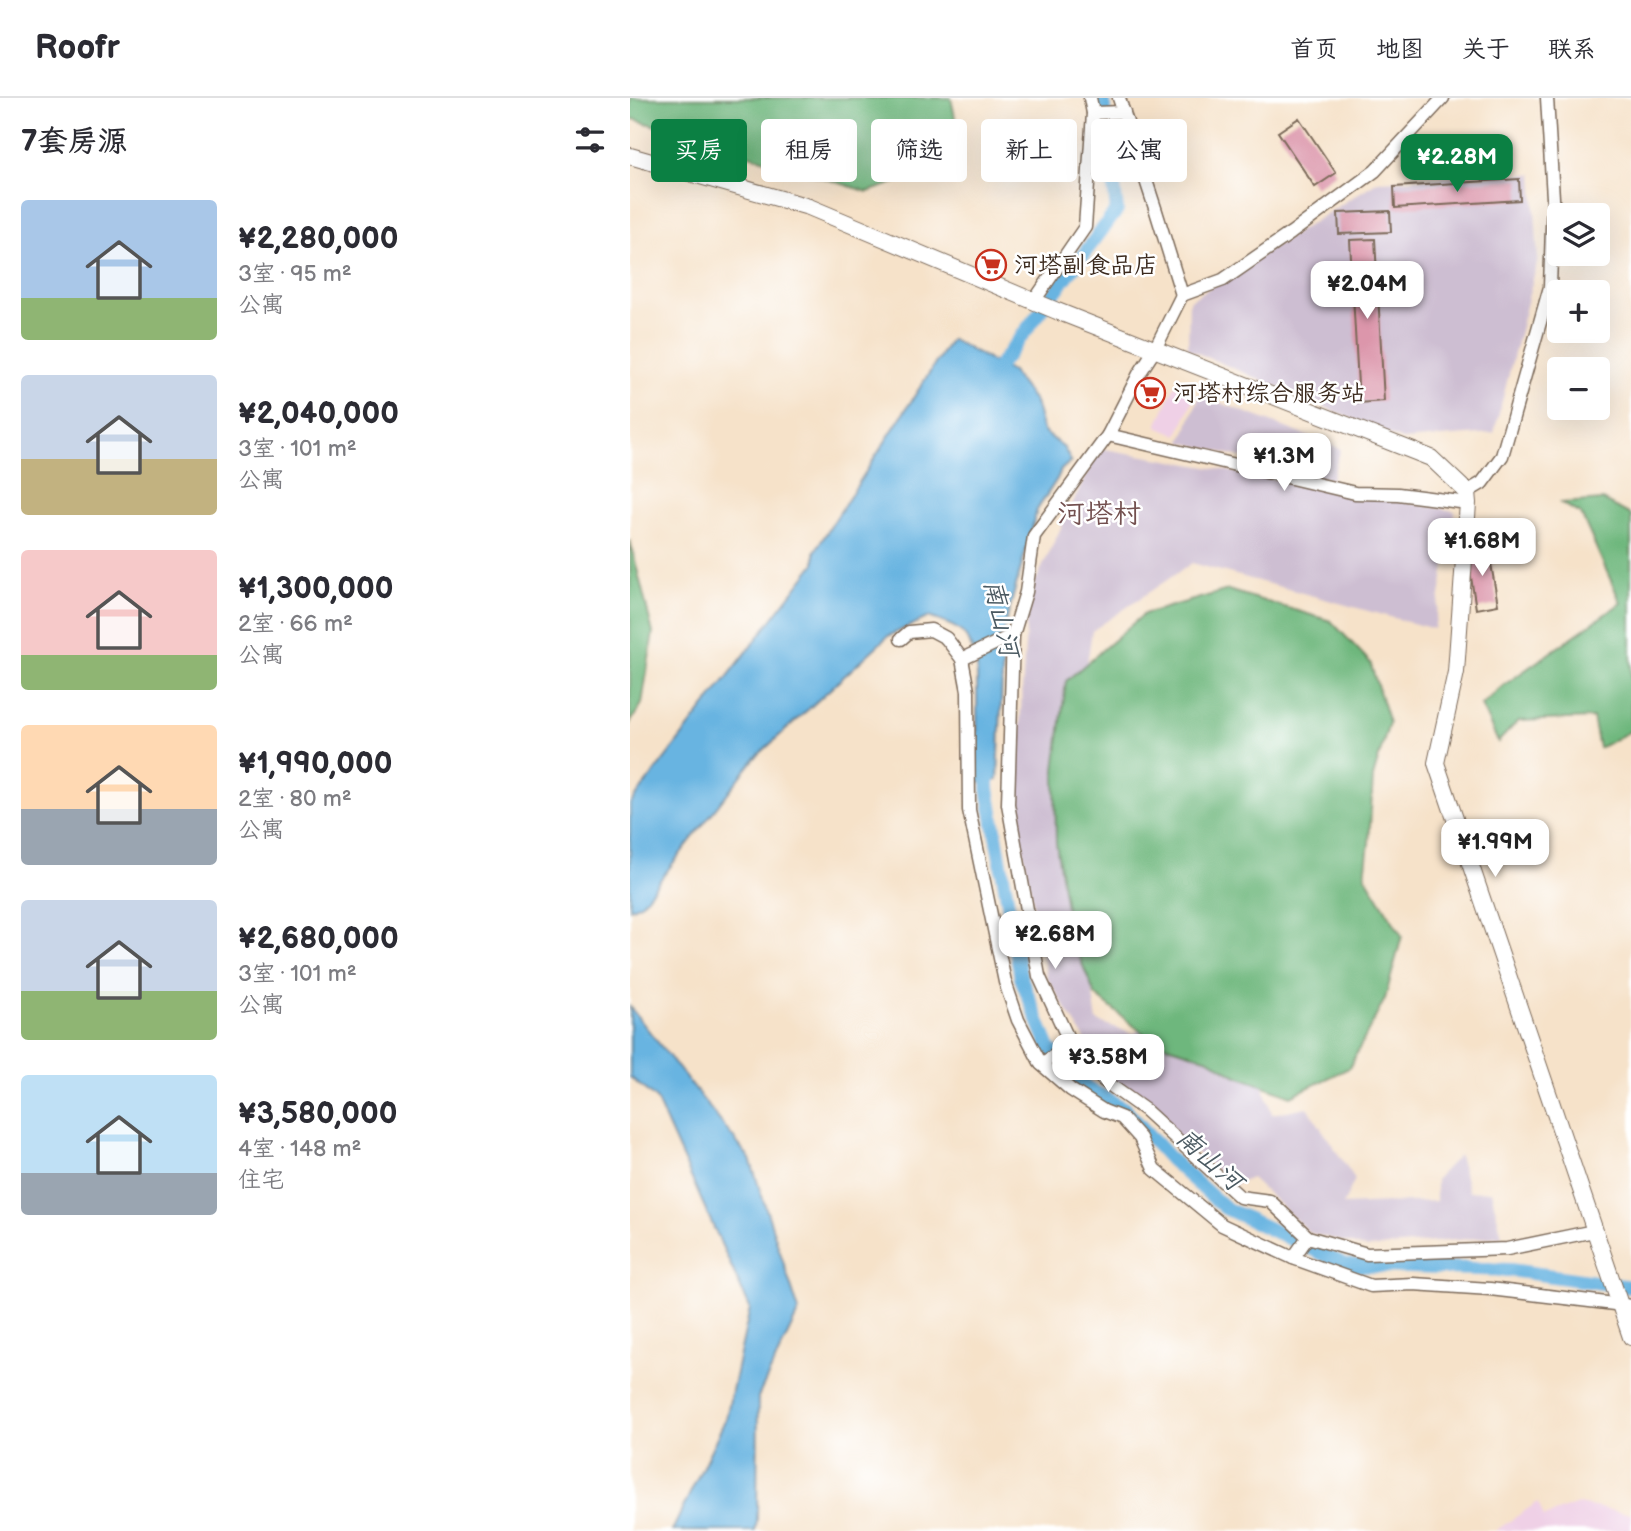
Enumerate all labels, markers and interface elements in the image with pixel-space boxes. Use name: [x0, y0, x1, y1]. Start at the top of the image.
text: Roofr: [35, 28, 120, 68]
text: 首页: [1290, 35, 1338, 64]
text: 地图: [1376, 35, 1424, 64]
text: 关于: [1462, 35, 1510, 64]
text: 联系: [1548, 35, 1596, 64]
chip: 买房: [651, 119, 747, 182]
chip: 租房: [761, 119, 857, 182]
chip: 筛选: [871, 119, 967, 182]
chip: 新上: [981, 119, 1077, 182]
chip: 公寓: [1091, 119, 1187, 182]
icon: filters: [571, 121, 609, 159]
text: 7套房源: [21, 124, 128, 160]
pin: ¥2.28M: [1400, 134, 1514, 194]
text: ¥2.28M: [1417, 143, 1497, 171]
map controls: [1547, 203, 1610, 420]
button: layers: [1547, 203, 1610, 266]
text: ¥2,280,000: [238, 221, 399, 257]
icon: home: [77, 228, 161, 312]
supermarket icon: 河塔副食品店: [974, 248, 1008, 282]
place label: 河塔副食品店: [1014, 251, 1158, 280]
text: 3室 · 95 m²: [238, 260, 352, 288]
pin: ¥2.04M: [1310, 262, 1424, 321]
text: ¥2.04M: [1327, 270, 1407, 298]
button: +: [1547, 280, 1610, 343]
text: 公寓: [238, 291, 284, 319]
button: −: [1547, 357, 1610, 420]
supermarket icon: 河塔村综合服务站: [1133, 376, 1167, 410]
place label: 河塔村综合服务站: [1173, 379, 1365, 408]
text: ¥2,040,000: [238, 396, 399, 432]
icon: home: [77, 403, 161, 487]
pin: ¥1.3M: [1235, 434, 1333, 493]
text: 3室 · 101 m²: [238, 435, 357, 463]
text: ¥1.3M: [1253, 442, 1315, 470]
text: 公寓: [238, 466, 284, 494]
district label: 河塔村: [1057, 498, 1141, 531]
pin: ¥1.68M: [1425, 518, 1539, 578]
text: ¥1.68M: [1444, 527, 1520, 555]
text: ¥1,300,000: [238, 571, 393, 607]
water label: 南山河: [977, 577, 1025, 664]
icon: home: [77, 578, 161, 662]
text: 2室 · 66 m²: [238, 610, 353, 638]
text: 公寓: [238, 641, 284, 669]
text: ¥1,990,000: [238, 746, 392, 782]
icon: home: [77, 753, 161, 837]
text: 2室 · 80 m²: [238, 785, 352, 813]
text: 公寓: [238, 816, 284, 844]
pin: ¥1.99M: [1438, 820, 1552, 879]
text: ¥1.99M: [1457, 828, 1533, 856]
pin: ¥2.68M: [998, 912, 1112, 971]
text: ¥2.68M: [1015, 920, 1095, 948]
text: ¥2,680,000: [238, 921, 399, 957]
icon: home: [77, 928, 161, 1012]
text: 3室 · 101 m²: [238, 960, 357, 988]
text: 公寓: [238, 991, 284, 1019]
pin: ¥3.58M: [1051, 1034, 1165, 1094]
text: ¥3.58M: [1068, 1043, 1148, 1071]
text: ¥3,580,000: [238, 1096, 397, 1132]
icon: home: [77, 1103, 161, 1187]
water label: 南山河: [1170, 1122, 1251, 1200]
text: 4室 · 148 m²: [238, 1135, 362, 1163]
text: 住宅: [238, 1166, 284, 1194]

